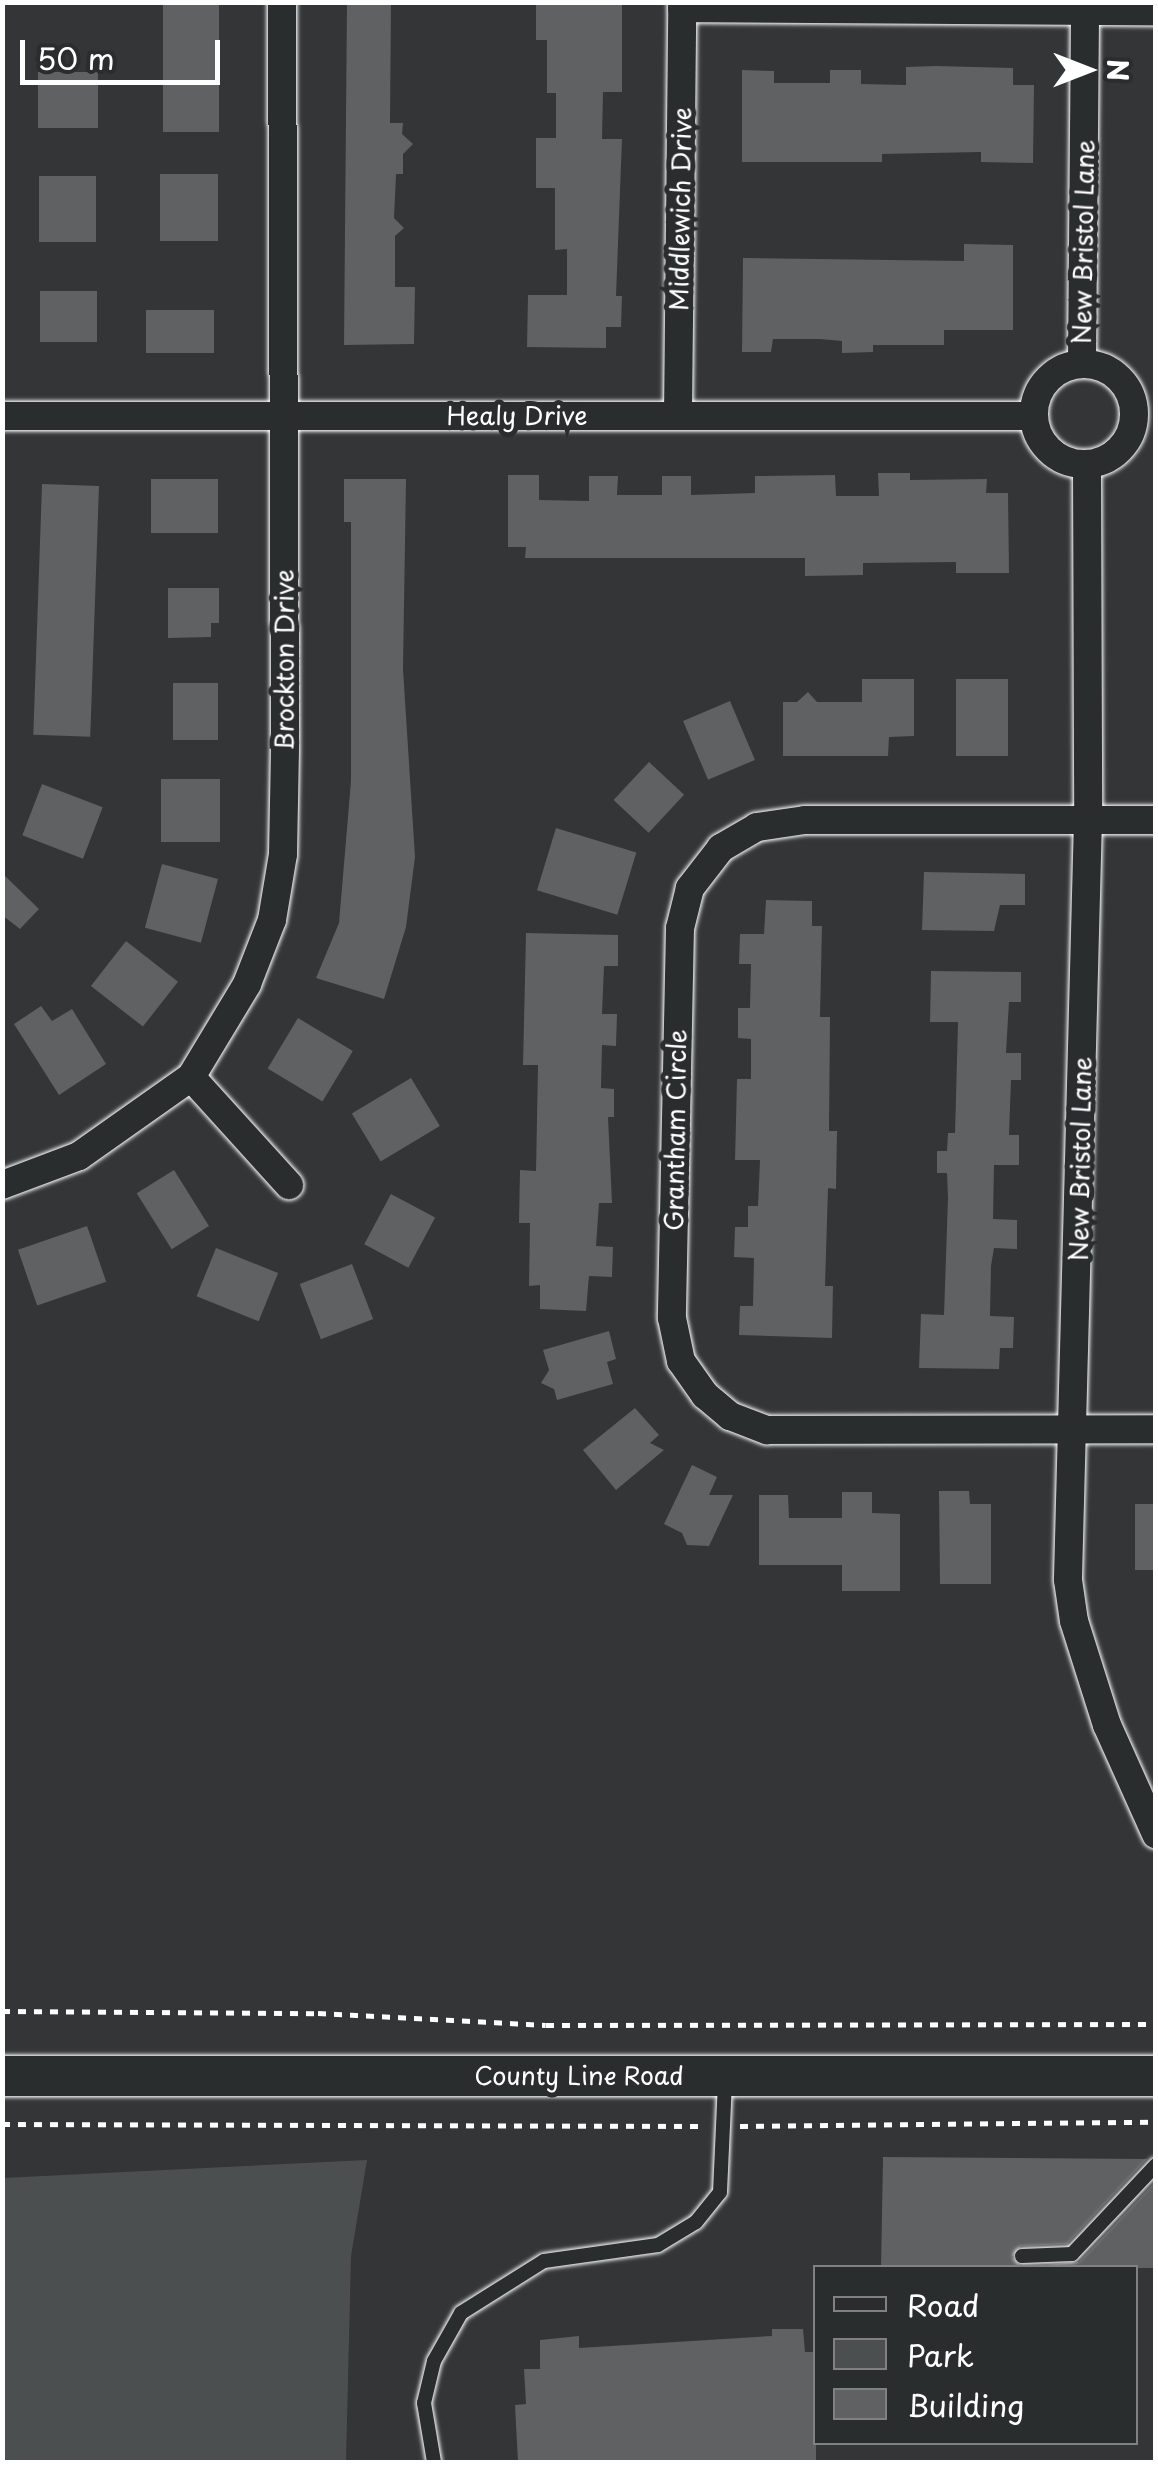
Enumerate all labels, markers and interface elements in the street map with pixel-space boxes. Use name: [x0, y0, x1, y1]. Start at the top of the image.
scale bar: [25, 20, 225, 82]
north arrow: [1038, 20, 1138, 120]
text: 50 m: [37, 35, 115, 80]
text: N: [1097, 59, 1140, 81]
street label: Middlewich Drive: [663, 107, 697, 311]
street label: New Bristol Lane: [1066, 139, 1100, 345]
street label: Healy Drive: [446, 400, 588, 430]
street label: Brockton Drive: [269, 570, 299, 750]
street label: Grantham Circle: [658, 1028, 692, 1232]
street label: New Bristol Lane: [1063, 1056, 1097, 1262]
street label: County Line Road: [473, 2060, 685, 2090]
legend: [813, 2265, 1138, 2445]
text: Road: [907, 2282, 980, 2327]
text: Park: [907, 2332, 974, 2377]
text: Building: [907, 2382, 1024, 2427]

